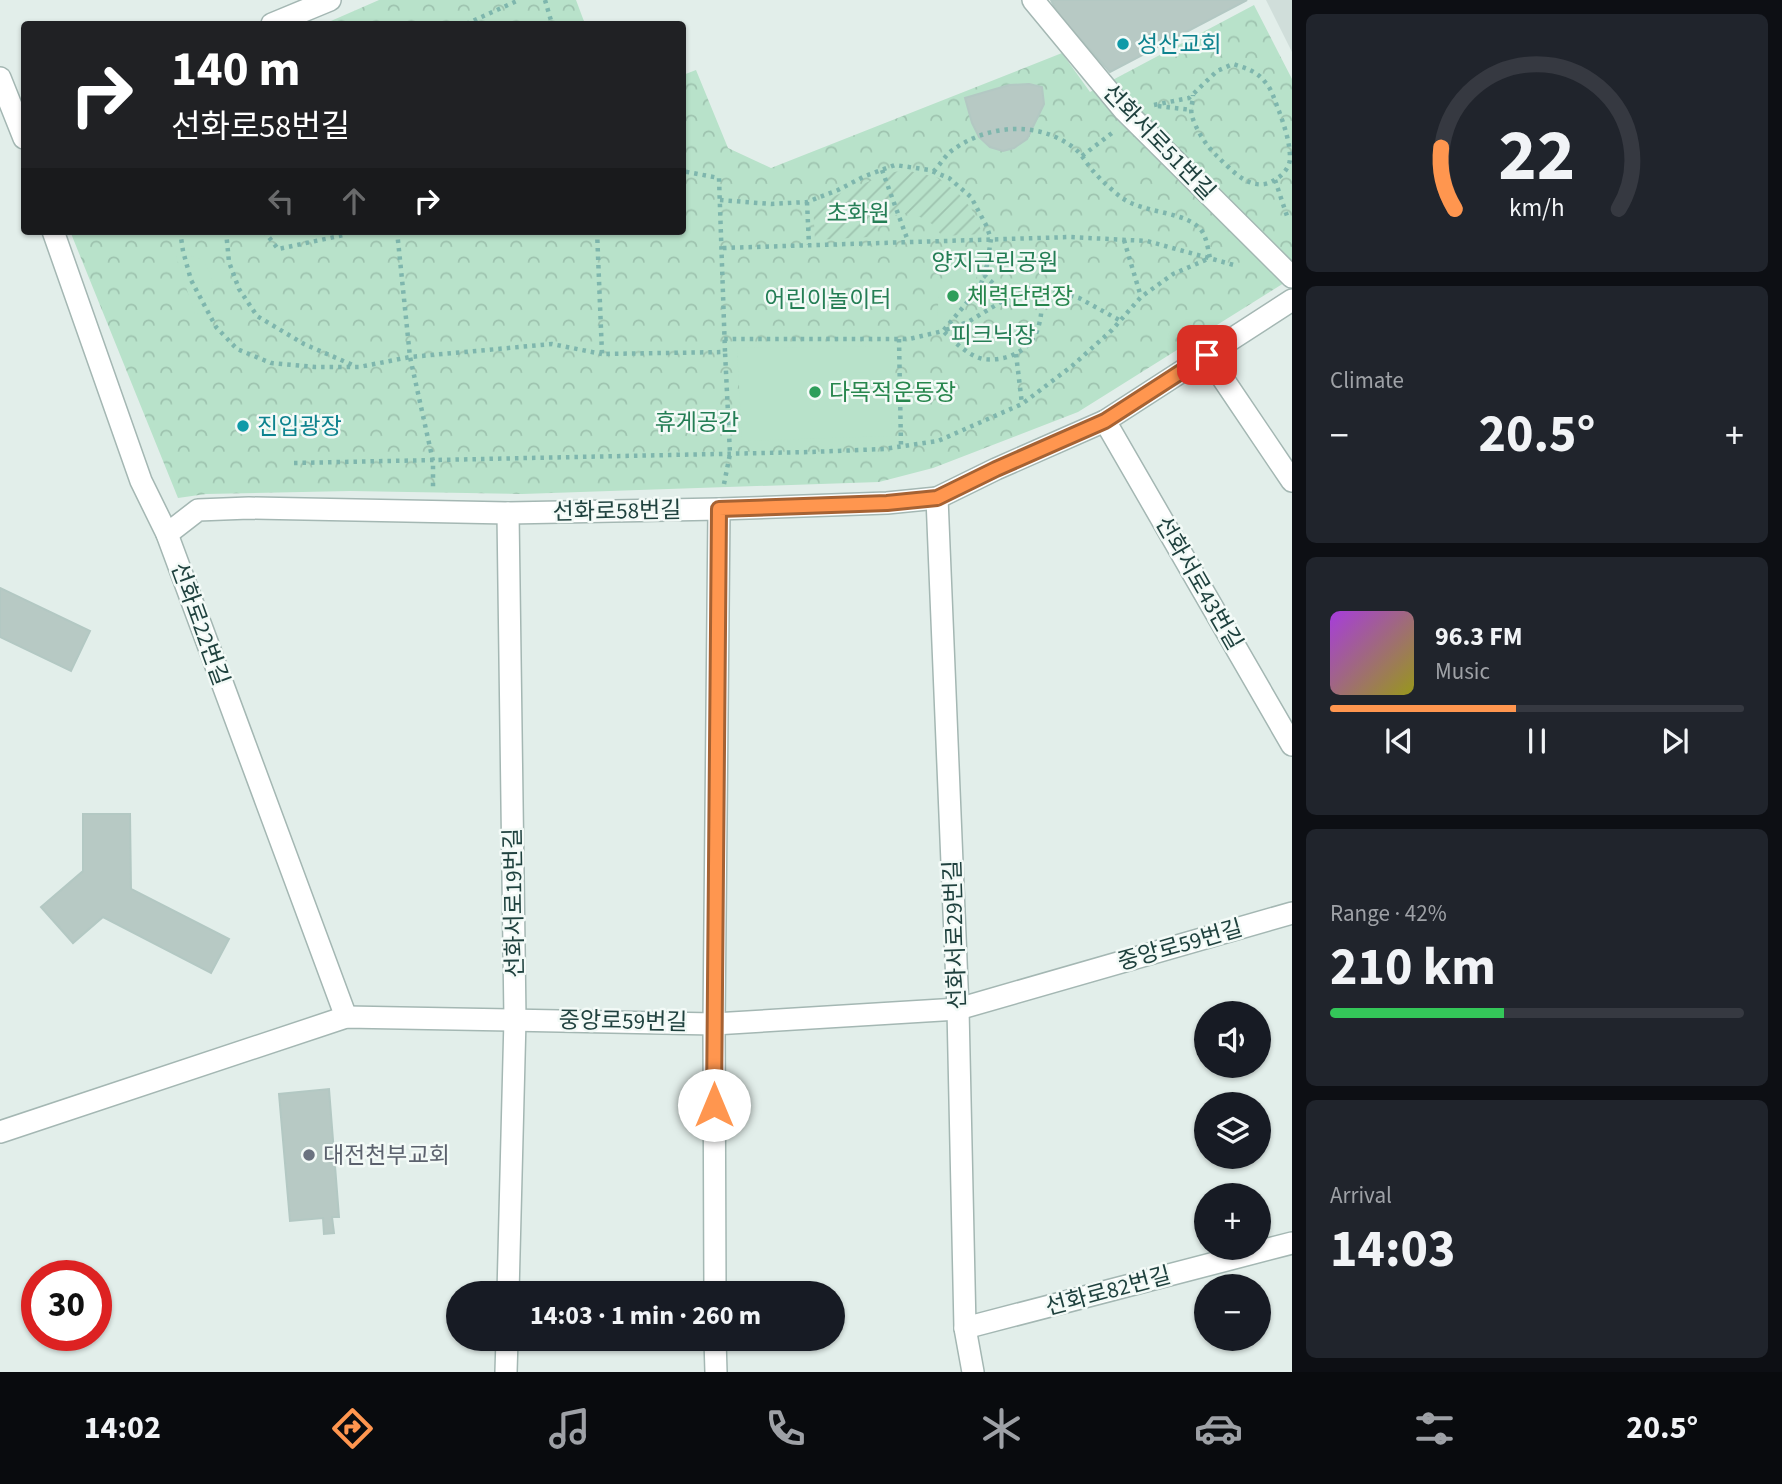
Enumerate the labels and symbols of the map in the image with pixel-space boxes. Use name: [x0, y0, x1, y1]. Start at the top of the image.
place label: 성산교회: [1137, 28, 1222, 61]
marker: 성산교회: [1115, 36, 1131, 52]
street label: 선화서로51번길: [1095, 77, 1223, 207]
park label: 초화원: [826, 197, 890, 230]
park label: 양지근린공원: [932, 246, 1058, 279]
place label: 체력단련장: [967, 280, 1073, 313]
park label: 어린이놀이터: [765, 283, 891, 316]
marker: 체력단련장: [945, 288, 961, 304]
park label: 피크닉장: [951, 319, 1035, 352]
pin: [1177, 325, 1237, 385]
place label: 다목적운동장: [829, 376, 956, 409]
marker: 다목적운동장: [807, 384, 823, 400]
park label: 휴게공간: [655, 406, 739, 439]
place label: 진입광장: [257, 410, 342, 443]
marker: 진입광장: [235, 418, 251, 434]
street label: 선화로58번길: [552, 493, 682, 529]
street label: 선화서로43번길: [1147, 510, 1251, 656]
street label: 선화로22번길: [162, 558, 238, 690]
street label: 선화서로19번길: [496, 828, 532, 978]
street label: 선화서로29번길: [936, 860, 974, 1010]
street label: 중앙로59번길: [1114, 911, 1246, 979]
street label: 중앙로59번길: [558, 1003, 688, 1039]
position arrow: [677, 1068, 751, 1142]
place label: 대전천부교회: [323, 1139, 450, 1172]
marker: 대전천부교회: [301, 1147, 317, 1163]
street label: 선화로82번길: [1042, 1258, 1174, 1324]
speed limit sign: 30: [21, 1260, 112, 1351]

